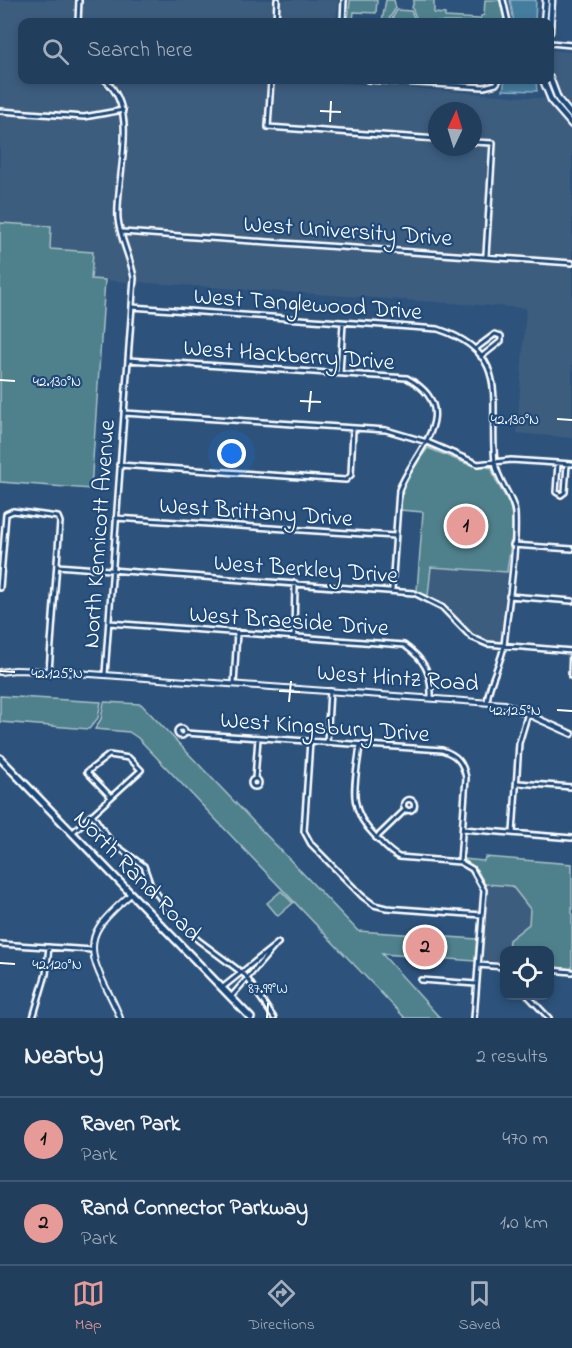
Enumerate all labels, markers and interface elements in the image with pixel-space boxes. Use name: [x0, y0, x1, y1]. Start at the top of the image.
search box: [18, 18, 554, 84]
icon: search: [39, 35, 72, 68]
text: Search here: [87, 35, 192, 67]
north arrow: [428, 102, 482, 156]
street label: West University Drive: [242, 208, 454, 258]
street label: West Tanglewood Drive: [192, 280, 423, 331]
street label: West Hackberry Drive: [182, 332, 396, 382]
text: 42.130°N: [33, 371, 81, 393]
text: 42.130°N: [491, 409, 539, 431]
street label: North Kennicott Avenue: [75, 418, 126, 650]
your location: [217, 439, 246, 468]
street label: West Brittany Drive: [158, 489, 354, 539]
pin: 1: [446, 504, 486, 548]
street label: West Berkley Drive: [212, 547, 399, 595]
street label: West Braeside Drive: [188, 598, 390, 647]
street label: West Hintz Road: [316, 656, 480, 703]
text: 42.125°N: [31, 663, 83, 685]
text: 42.125°N: [489, 700, 541, 722]
street label: West Kingsbury Drive: [219, 704, 431, 754]
street label: North Rand Road: [64, 803, 209, 951]
pin: 2: [406, 924, 444, 970]
map controls: [500, 946, 554, 1000]
button: locate: [500, 946, 554, 1000]
text: 42.120°N: [32, 954, 82, 976]
text: 87.99°W: [248, 978, 288, 1000]
text: Nearby: [24, 1038, 103, 1076]
text: 2 results: [476, 1043, 548, 1072]
text: Raven Park: [81, 1109, 180, 1141]
text: 1: [40, 1125, 47, 1154]
text: 470 m: [502, 1125, 548, 1154]
text: Park: [81, 1141, 117, 1170]
text: Rand Connector Parkway: [81, 1193, 308, 1225]
text: 2: [39, 1209, 48, 1238]
text: 1.0 km: [500, 1209, 548, 1238]
text: Park: [81, 1225, 117, 1254]
tab: Map: [72, 1277, 105, 1337]
tab: Directions: [248, 1277, 315, 1337]
tab: Saved: [458, 1277, 500, 1337]

